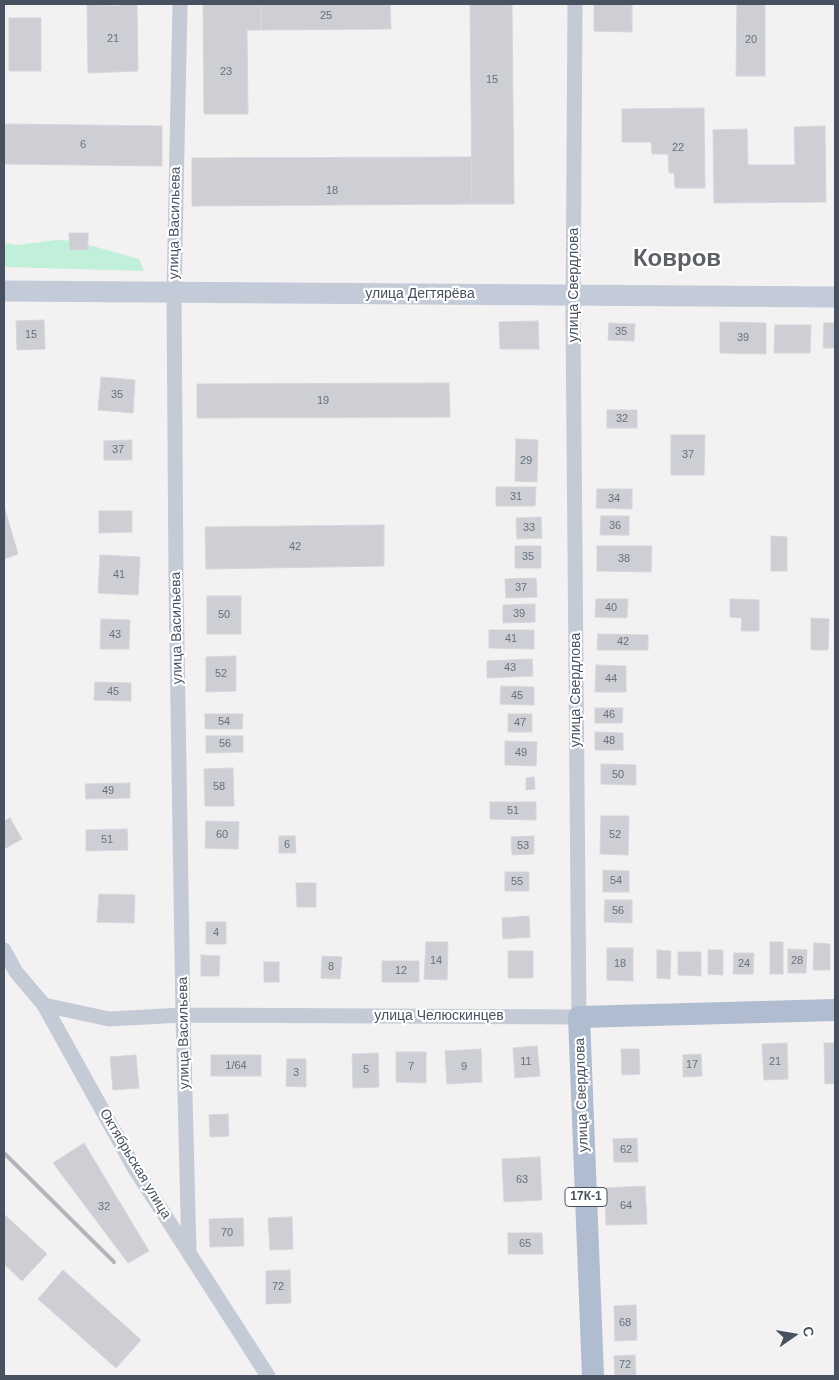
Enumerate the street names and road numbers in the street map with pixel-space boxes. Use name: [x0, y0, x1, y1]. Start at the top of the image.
street label: улица Васильева: [166, 167, 184, 279]
street label: улица Свердлова: [566, 228, 582, 342]
street label: улица Дегтярёва: [365, 286, 475, 302]
street label: улица Васильева: [168, 572, 186, 684]
street label: улица Свердлова: [568, 633, 584, 747]
street label: улица Васильева: [175, 977, 193, 1089]
street label: улица Челюскинцев: [374, 1008, 504, 1024]
street label: улица Свердлова: [572, 1038, 592, 1152]
street label: Октябрьская улица: [95, 1106, 175, 1222]
road number: 17К-1: [565, 1188, 607, 1206]

